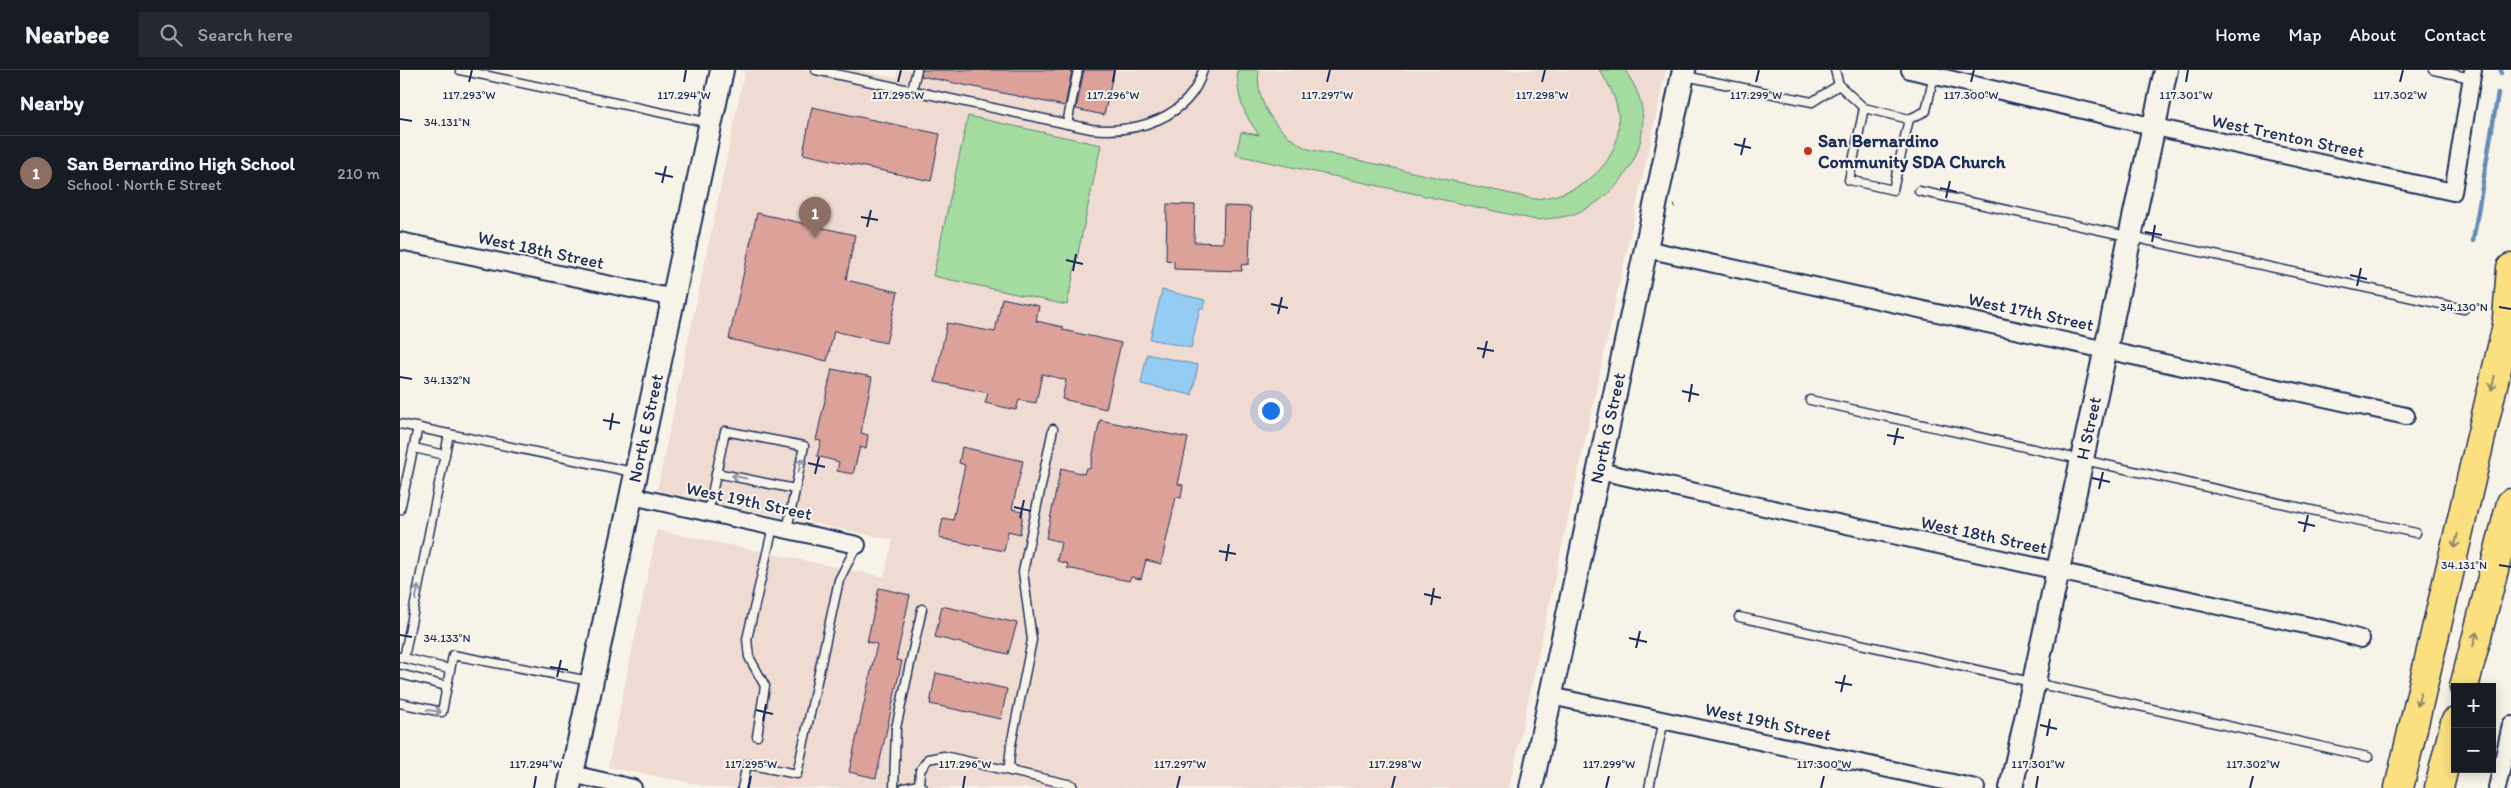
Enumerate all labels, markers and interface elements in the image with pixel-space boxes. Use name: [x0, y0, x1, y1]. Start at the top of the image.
search box: [139, 12, 489, 57]
text: Nearbee: [25, 20, 109, 49]
icon: search: [157, 21, 185, 49]
text: Search here: [197, 23, 293, 46]
text: Home: [2215, 24, 2261, 46]
text: Map: [2289, 24, 2322, 46]
text: About: [2350, 24, 2396, 46]
text: Contact: [2424, 24, 2486, 46]
text: 117.293°W: [443, 88, 495, 102]
text: 117.294°W: [657, 88, 711, 102]
text: 117.295°W: [872, 88, 924, 102]
text: 117.296°W: [1087, 88, 1139, 102]
text: 117.297°W: [1301, 88, 1353, 102]
text: 117.298°W: [1515, 88, 1569, 102]
text: 117.299°W: [1730, 88, 1782, 102]
text: 117.300°W: [1943, 88, 1999, 102]
text: 117.301°W: [2159, 88, 2213, 102]
text: 117.302°W: [2373, 88, 2427, 102]
text: Nearby: [20, 90, 84, 115]
street label: West Trenton Street: [2210, 109, 2367, 163]
text: 34.131°N: [424, 115, 470, 129]
place label: San Bernardino Community SDA Church: [1818, 130, 2006, 173]
marker: San Bernardino Community SDA Church: [1802, 145, 1814, 157]
text: San Bernardino High School: [67, 152, 295, 175]
text: 1: [32, 164, 40, 183]
text: 210 m: [337, 164, 380, 183]
text: School · North E Street: [67, 175, 222, 194]
pin: 1: [799, 197, 831, 238]
street label: West 18th Street: [476, 226, 606, 274]
street label: West 17th Street: [1966, 288, 2096, 336]
text: 34.130°N: [2440, 300, 2488, 314]
street label: North G Street: [1585, 370, 1630, 486]
street label: North E Street: [623, 372, 668, 484]
text: 34.132°N: [424, 373, 470, 387]
one-way arrow: [2488, 374, 2497, 390]
street label: H Street: [2071, 394, 2106, 462]
your location: [1258, 398, 1284, 424]
one-way arrow: [796, 457, 805, 473]
one-way arrow: [731, 472, 747, 482]
street label: West 19th Street: [684, 477, 814, 525]
street label: West 18th Street: [1919, 511, 2049, 559]
one-way arrow: [2451, 532, 2460, 548]
text: 34.131°N: [2441, 558, 2487, 572]
one-way arrow: [413, 586, 422, 602]
text: 34.133°N: [424, 631, 471, 645]
one-way arrow: [2471, 632, 2480, 648]
map controls: [2451, 683, 2496, 773]
button: +: [2451, 683, 2496, 728]
one-way arrow: [2414, 691, 2423, 707]
street label: West 19th Street: [1703, 698, 1833, 746]
one-way arrow: [426, 706, 442, 716]
button: −: [2451, 728, 2496, 773]
text: 117.294°W: [509, 757, 563, 771]
text: 117.295°W: [725, 757, 777, 771]
text: 117.296°W: [939, 757, 991, 771]
text: 117.297°W: [1154, 757, 1206, 771]
text: 117.298°W: [1368, 757, 1422, 771]
text: 117.299°W: [1583, 757, 1635, 771]
text: 117.300°W: [1796, 757, 1852, 771]
text: 117.301°W: [2011, 757, 2065, 771]
text: 117.302°W: [2226, 757, 2280, 771]

